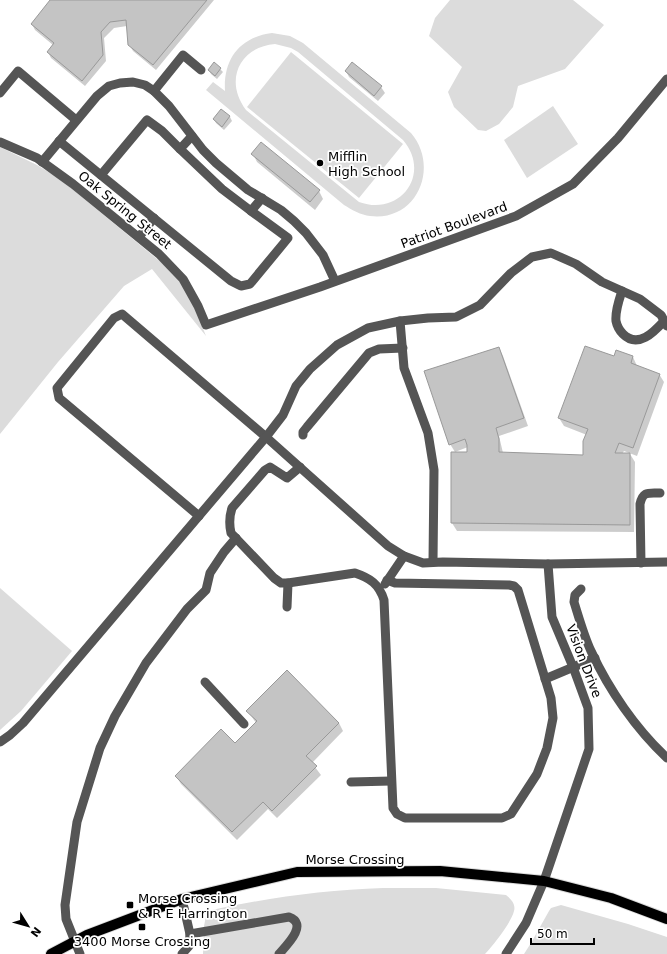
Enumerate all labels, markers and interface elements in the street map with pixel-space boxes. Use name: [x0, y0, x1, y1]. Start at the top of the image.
place label: Mifflin High School: [328, 149, 405, 179]
marker: Mifflin High School: [315, 158, 325, 168]
street label: Oak Spring Street: [75, 168, 175, 252]
street label: Patriot Boulevard: [399, 199, 509, 251]
street label: Vision Drive: [563, 622, 605, 700]
street label: Morse Crossing: [305, 852, 405, 867]
place label: Morse Crossing & R E Harrington: [138, 891, 247, 921]
marker: Morse Crossing & R E Harrington: [125, 900, 135, 910]
north arrow: [8, 906, 48, 946]
scale bar: [531, 920, 594, 946]
marker: 3400 Morse Crossing: [137, 922, 147, 932]
text: N: [28, 924, 44, 939]
text: 50 m: [537, 927, 568, 941]
place label: 3400 Morse Crossing: [74, 934, 210, 949]

